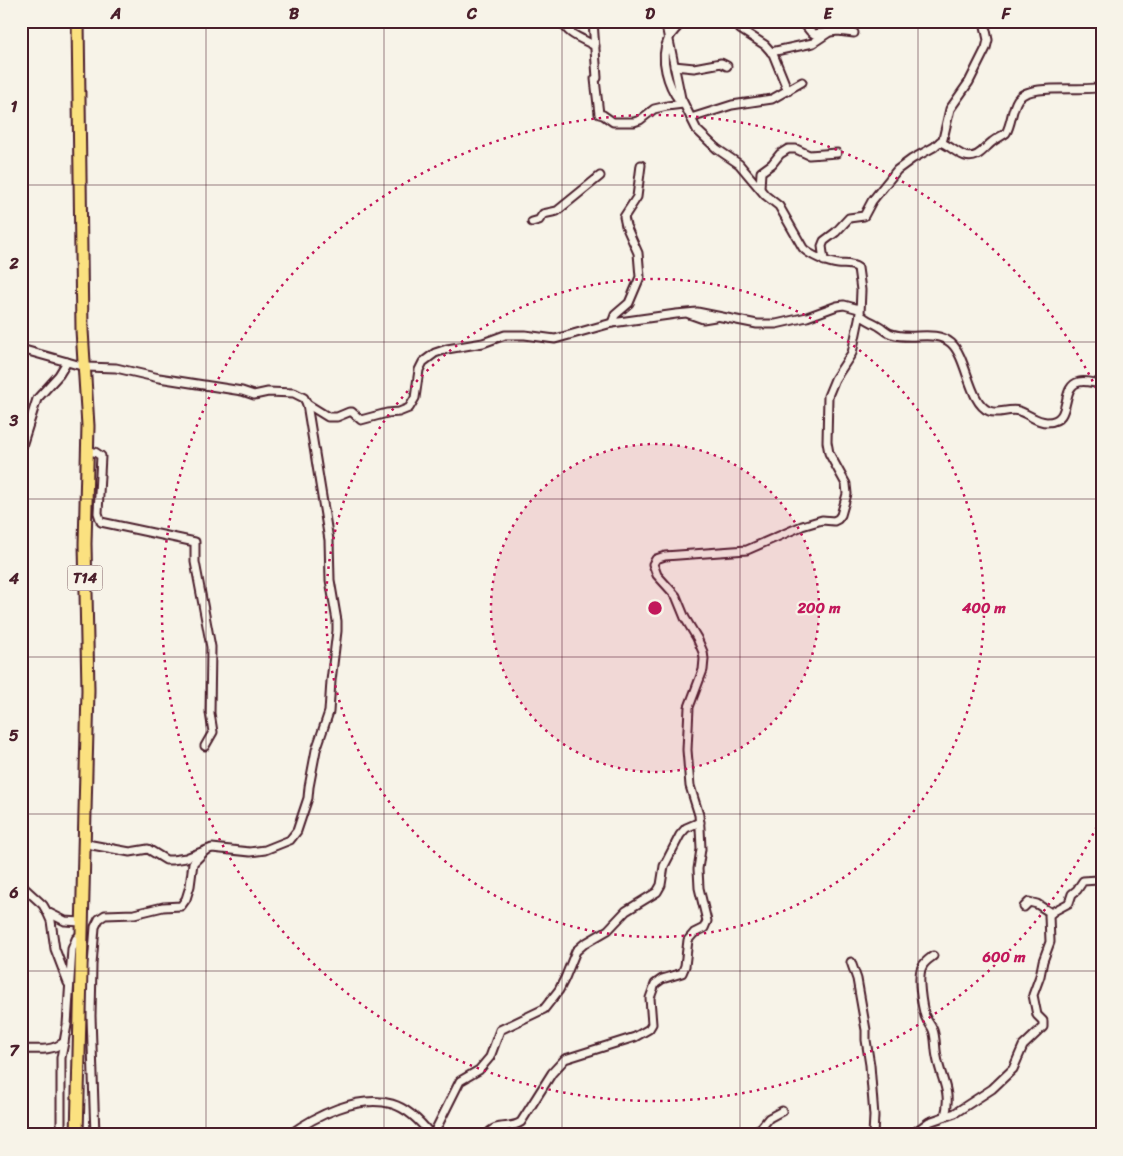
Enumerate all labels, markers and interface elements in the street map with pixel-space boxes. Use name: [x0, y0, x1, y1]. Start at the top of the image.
text: A: [110, 0, 121, 28]
text: B: [289, 0, 300, 28]
text: C: [466, 0, 478, 28]
text: D: [645, 0, 655, 28]
text: E: [824, 0, 834, 28]
text: F: [1001, 0, 1012, 28]
text: 1: [11, 92, 18, 121]
text: 2: [8, 249, 19, 278]
text: 3: [9, 406, 19, 435]
text: 4: [8, 564, 19, 593]
road number: T14: [68, 566, 102, 590]
text: 200 m: [796, 595, 841, 621]
text: 400 m: [961, 595, 1006, 621]
centre of rings: [646, 599, 664, 617]
text: 5: [9, 721, 19, 750]
text: 6: [8, 878, 19, 907]
text: 600 m: [982, 944, 1026, 970]
text: 7: [9, 1036, 20, 1065]

